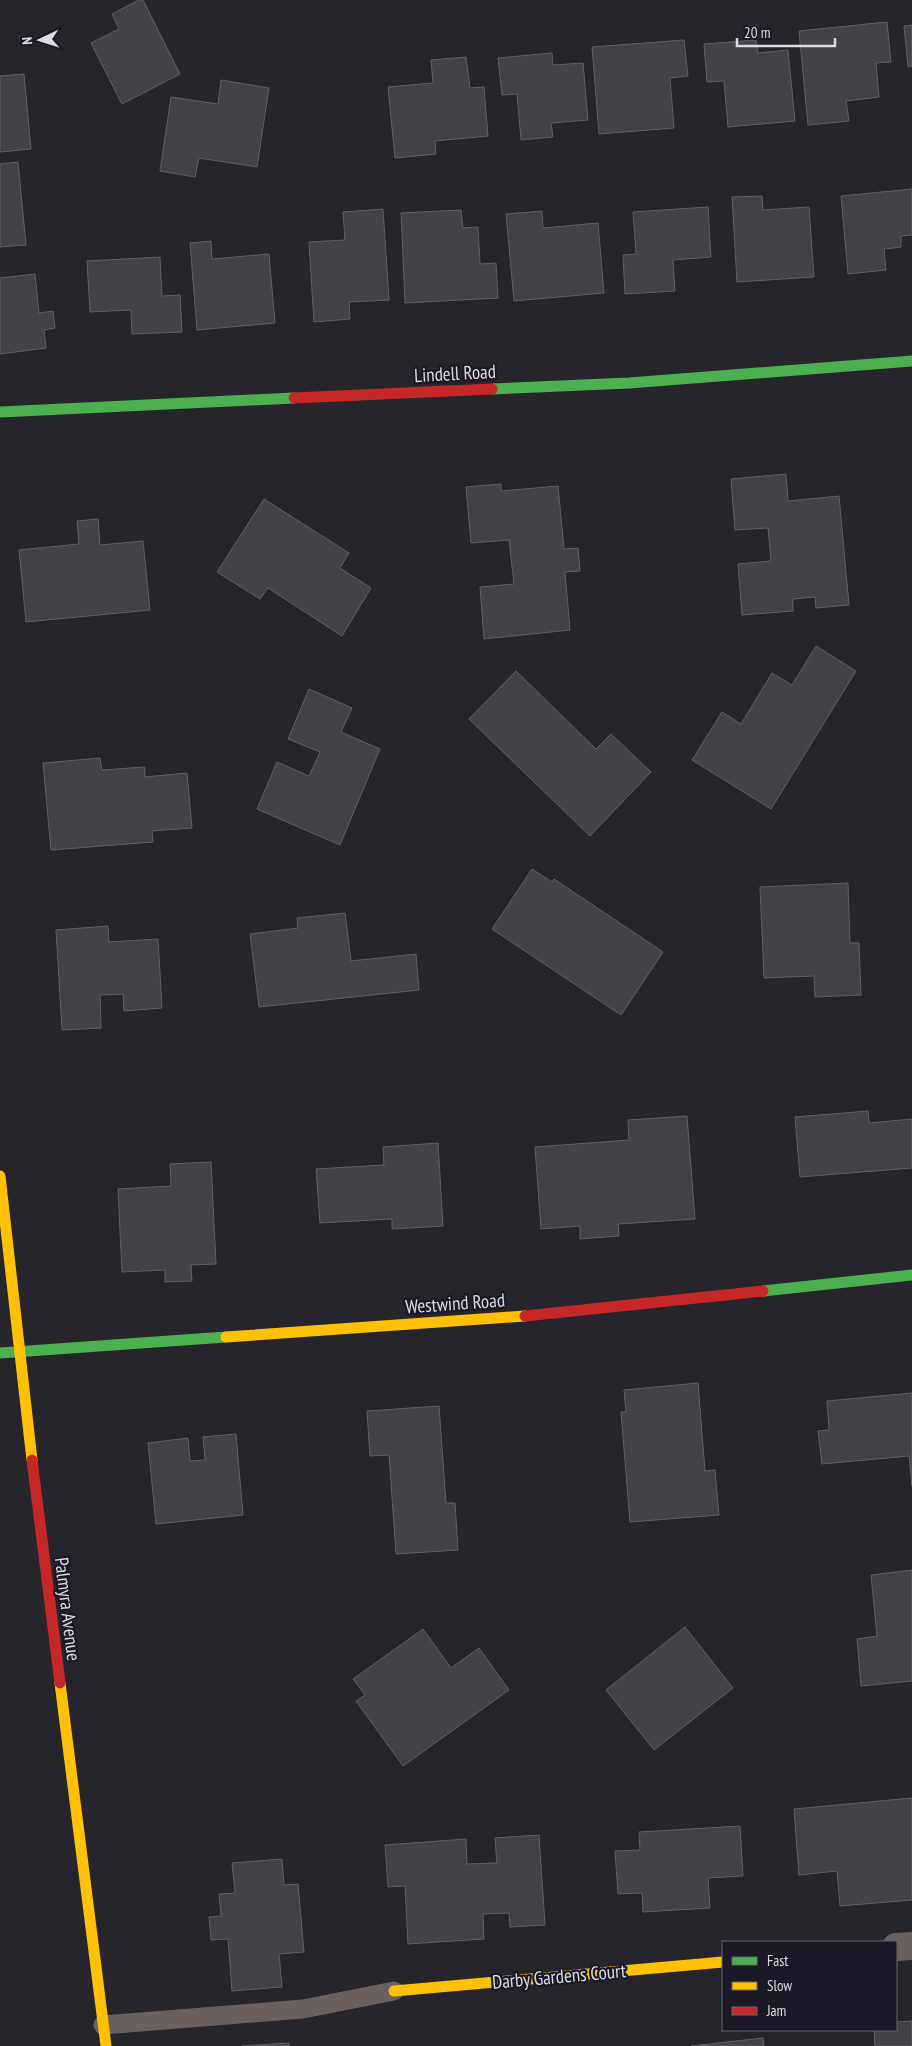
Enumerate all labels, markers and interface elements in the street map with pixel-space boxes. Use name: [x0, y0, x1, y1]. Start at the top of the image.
north arrow: [15, 15, 65, 65]
scale bar: [737, 15, 834, 47]
text: 20 m: [744, 23, 770, 42]
text: N: [18, 37, 36, 45]
street label: Lindell Road: [414, 359, 496, 387]
street label: Westwind Road: [404, 1288, 506, 1318]
street label: Palmyra Avenue: [50, 1556, 86, 1662]
legend: [722, 1941, 897, 2031]
text: Fast: [767, 1951, 788, 1970]
street label: Darby Gardens Court: [491, 1958, 628, 1994]
text: Slow: [767, 1976, 792, 1995]
text: Jam: [766, 2001, 786, 2020]

